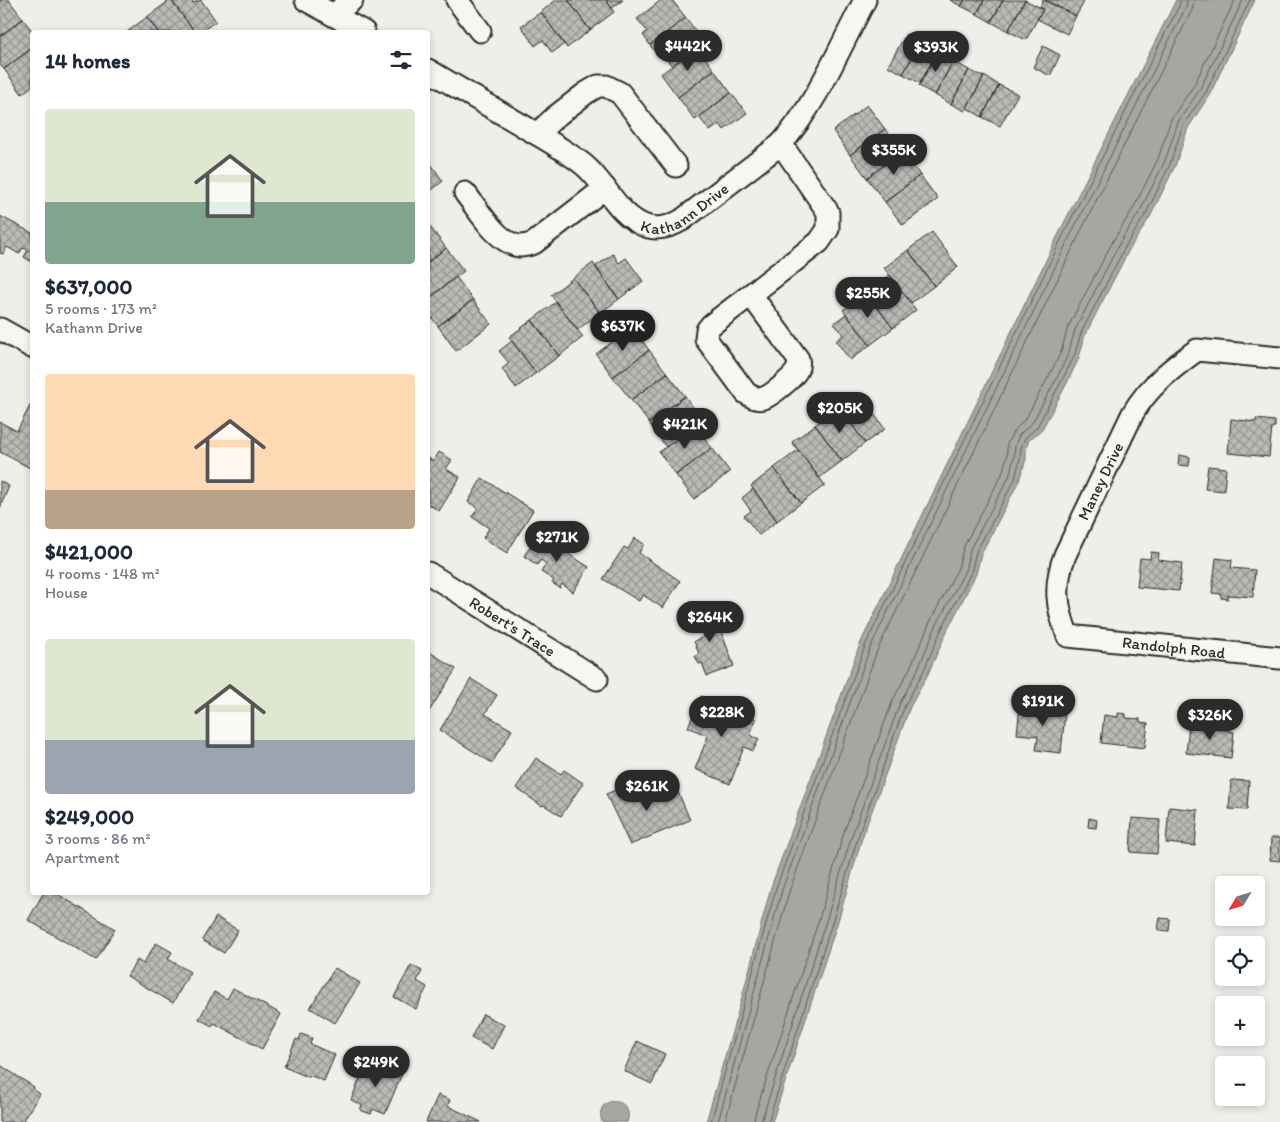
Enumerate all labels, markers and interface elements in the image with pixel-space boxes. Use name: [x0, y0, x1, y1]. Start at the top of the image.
pin: $442K: [653, 30, 723, 72]
pin: $393K: [901, 30, 971, 73]
text: $442K: [665, 36, 711, 55]
text: $393K: [914, 37, 958, 56]
icon: filters: [387, 46, 415, 74]
text: 14 homes: [45, 48, 130, 73]
pin: $355K: [859, 134, 929, 176]
text: $355K: [872, 140, 916, 159]
icon: home: [185, 141, 275, 231]
street label: Kathann Drive: [638, 179, 732, 238]
text: $637,000: [45, 274, 132, 299]
pin: $255K: [833, 276, 903, 319]
text: $255K: [846, 283, 890, 302]
text: 5 rooms · 173 m²: [45, 299, 157, 318]
pin: $637K: [588, 310, 658, 352]
text: $637K: [601, 316, 645, 335]
text: Kathann Drive: [45, 318, 143, 337]
pin: $205K: [805, 392, 875, 434]
text: $205K: [817, 398, 863, 417]
icon: home: [185, 406, 275, 496]
pin: $421K: [650, 408, 720, 450]
text: $421K: [663, 414, 707, 433]
street label: Maney Drive: [1073, 439, 1127, 523]
pin: $271K: [522, 520, 592, 563]
text: $271K: [536, 527, 578, 546]
text: $421,000: [45, 539, 133, 564]
text: 4 rooms · 148 m²: [45, 564, 160, 583]
text: House: [45, 583, 88, 602]
street label: Robert's Trace: [466, 592, 559, 661]
pin: $264K: [675, 600, 745, 643]
text: $264K: [688, 607, 732, 626]
street label: Randolph Road: [1121, 633, 1226, 662]
icon: home: [185, 671, 275, 761]
pin: $191K: [1008, 684, 1078, 727]
text: $191K: [1022, 691, 1064, 710]
pin: $228K: [687, 696, 757, 738]
pin: $326K: [1175, 698, 1245, 741]
text: $228K: [700, 702, 744, 721]
text: $326K: [1188, 705, 1232, 724]
pin: $261K: [612, 770, 682, 812]
text: $261K: [626, 776, 668, 795]
text: $249,000: [45, 804, 134, 829]
text: 3 rooms · 86 m²: [45, 829, 150, 848]
text: Apartment: [45, 848, 120, 867]
north arrow: [1215, 876, 1265, 926]
map controls: [1215, 876, 1265, 1106]
button: locate: [1215, 936, 1265, 986]
button: +: [1215, 996, 1265, 1046]
pin: $249K: [341, 1046, 411, 1088]
text: $249K: [354, 1052, 398, 1071]
button: −: [1215, 1056, 1265, 1106]

